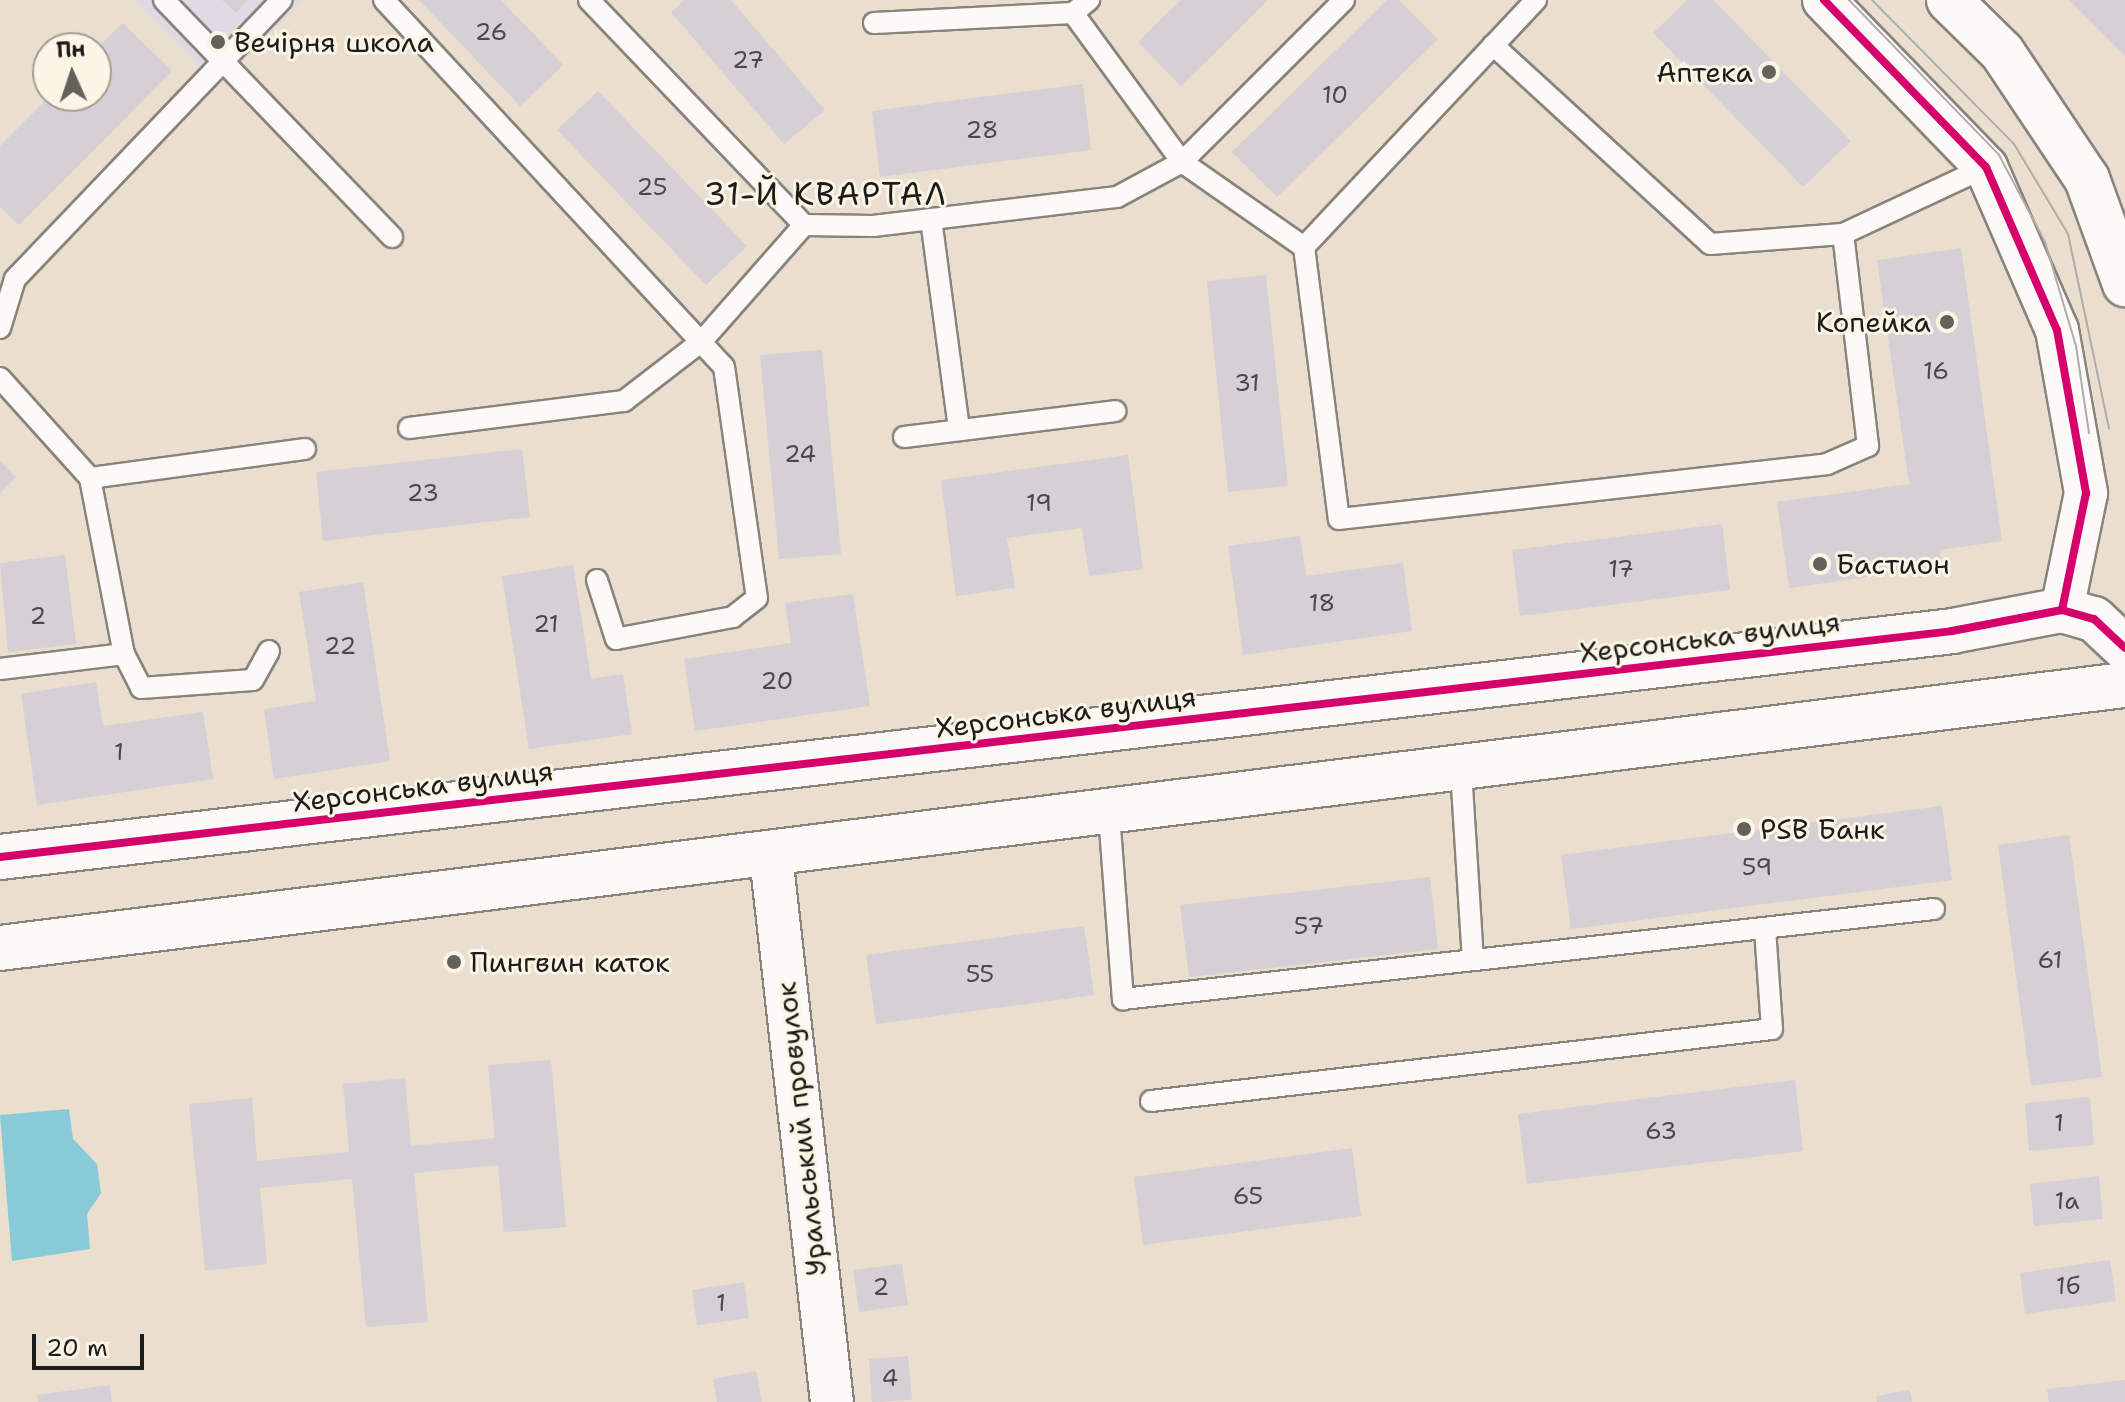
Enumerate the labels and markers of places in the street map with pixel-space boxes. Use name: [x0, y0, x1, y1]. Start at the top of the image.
place label: Вечірня школа: [234, 25, 434, 59]
marker: Вечірня школа: [209, 33, 227, 51]
place label: Аптека: [1656, 55, 1753, 89]
marker: Аптека: [1760, 63, 1778, 81]
place label: Копейка: [1816, 305, 1931, 339]
marker: Копейка: [1938, 313, 1956, 331]
place label: Бастион: [1836, 547, 1950, 581]
marker: Бастион: [1811, 555, 1829, 573]
place label: PSB Банк: [1760, 812, 1885, 846]
marker: PSB Банк: [1735, 820, 1753, 838]
place label: Пингвин каток: [470, 945, 670, 979]
marker: Пингвин каток: [445, 953, 463, 971]

